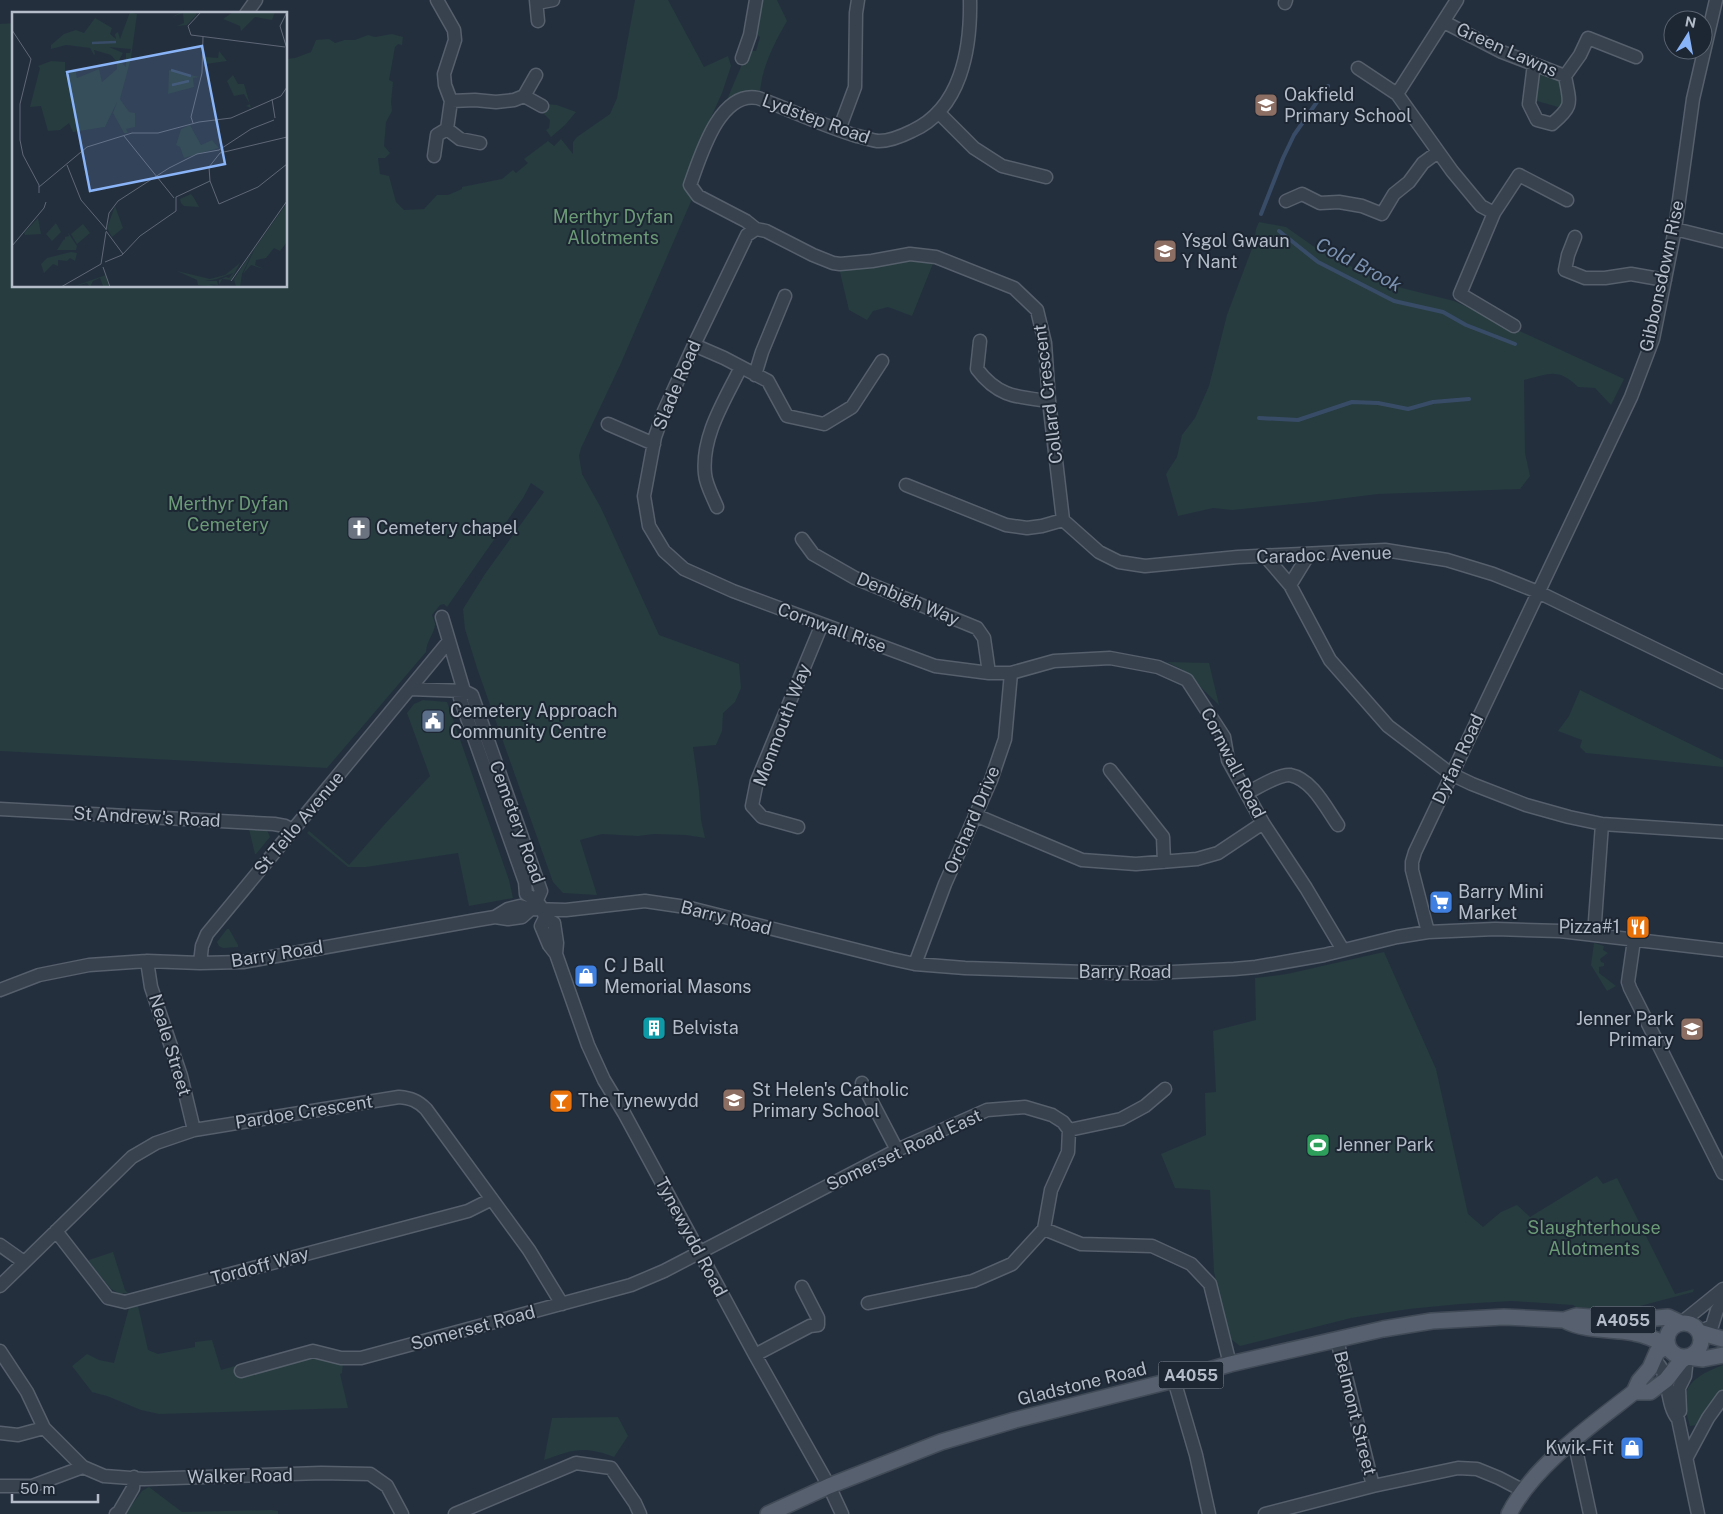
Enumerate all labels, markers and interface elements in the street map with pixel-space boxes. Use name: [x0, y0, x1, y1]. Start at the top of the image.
north arrow: [1663, 10, 1713, 60]
inset map: [12, 12, 288, 288]
text: N: [1684, 13, 1697, 31]
street label: Green Lawns: [1453, 18, 1561, 81]
place label: Oakfield Primary School: [1284, 84, 1412, 126]
street label: Lydstep Road: [759, 89, 873, 148]
school or university icon: Oakfield Primary School: [1253, 92, 1279, 118]
street label: Gibbonsdown Rise: [1635, 198, 1688, 354]
park label: Merthyr Dyfan Allotments: [553, 206, 673, 248]
place label: Ysgol Gwaun Y Nant: [1182, 230, 1290, 272]
water label: Cold Brook: [1312, 232, 1406, 296]
school or university icon: Ysgol Gwaun Y Nant: [1152, 238, 1178, 264]
street label: Collard Crescent: [1029, 323, 1066, 465]
street label: Slade Road: [648, 337, 705, 433]
park label: Merthyr Dyfan Cemetery: [168, 493, 288, 535]
church icon: Cemetery chapel: [346, 515, 372, 541]
place label: Cemetery chapel: [376, 517, 518, 538]
street label: Caradoc Avenue: [1256, 542, 1392, 567]
street label: Denbigh Way: [854, 567, 963, 630]
street label: Cornwall Rise: [775, 598, 889, 657]
street label: Monmouth Way: [749, 660, 815, 789]
place label: Cemetery Approach Community Centre: [450, 700, 617, 742]
street label: Cornwall Road: [1197, 704, 1270, 821]
public building icon: Cemetery Approach Community Centre: [420, 708, 446, 734]
street label: Dyfan Road: [1428, 710, 1488, 807]
street label: Cemetery Road: [486, 758, 549, 886]
street label: Orchard Drive: [939, 763, 1004, 877]
street label: St Teilo Avenue: [249, 767, 348, 879]
street label: St Andrew's Road: [73, 802, 221, 831]
place label: Barry Mini Market: [1458, 881, 1544, 923]
supermarket icon: Barry Mini Market: [1428, 889, 1454, 915]
street label: Barry Road: [678, 896, 774, 939]
restaurant icon: Pizza#1: [1625, 914, 1651, 940]
place label: Pizza#1: [1558, 916, 1620, 937]
street label: Barry Road: [229, 936, 324, 971]
place label: C J Ball Memorial Masons: [604, 955, 751, 997]
street label: Barry Road: [1079, 961, 1171, 982]
shop icon: C J Ball Memorial Masons: [573, 963, 599, 989]
street label: Neale Street: [145, 991, 196, 1098]
place label: Jenner Park Primary: [1576, 1008, 1674, 1050]
building icon: Belvista: [641, 1015, 667, 1041]
school or university icon: Jenner Park Primary: [1679, 1016, 1705, 1042]
place label: Belvista: [672, 1017, 739, 1038]
place label: St Helen's Catholic Primary School: [752, 1079, 909, 1121]
school or university icon: St Helen's Catholic Primary School: [721, 1087, 747, 1113]
bar icon: The Tynewydd: [548, 1088, 574, 1114]
street label: Pardoe Crescent: [234, 1090, 374, 1133]
place label: The Tynewydd: [578, 1090, 699, 1111]
street label: Somerset Road East: [823, 1104, 985, 1195]
sports icon: Jenner Park: [1305, 1132, 1331, 1158]
place label: Jenner Park: [1336, 1134, 1434, 1155]
street label: Tynewydd Road: [651, 1173, 732, 1300]
park label: Slaughterhouse Allotments: [1527, 1217, 1661, 1259]
street label: Tordoff Way: [209, 1242, 311, 1289]
street label: Somerset Road: [408, 1301, 537, 1354]
road number: A4055: [1590, 1306, 1656, 1334]
street label: Belmont Street: [1330, 1349, 1381, 1477]
street label: Gladstone Road: [1015, 1357, 1149, 1410]
road number: A4055: [1158, 1362, 1224, 1388]
shop icon: Kwik-Fit: [1619, 1435, 1645, 1461]
place label: Kwik-Fit: [1545, 1437, 1614, 1458]
street label: Walker Road: [187, 1464, 293, 1487]
scale bar: [12, 1472, 99, 1504]
text: 50 m: [20, 1480, 55, 1497]

